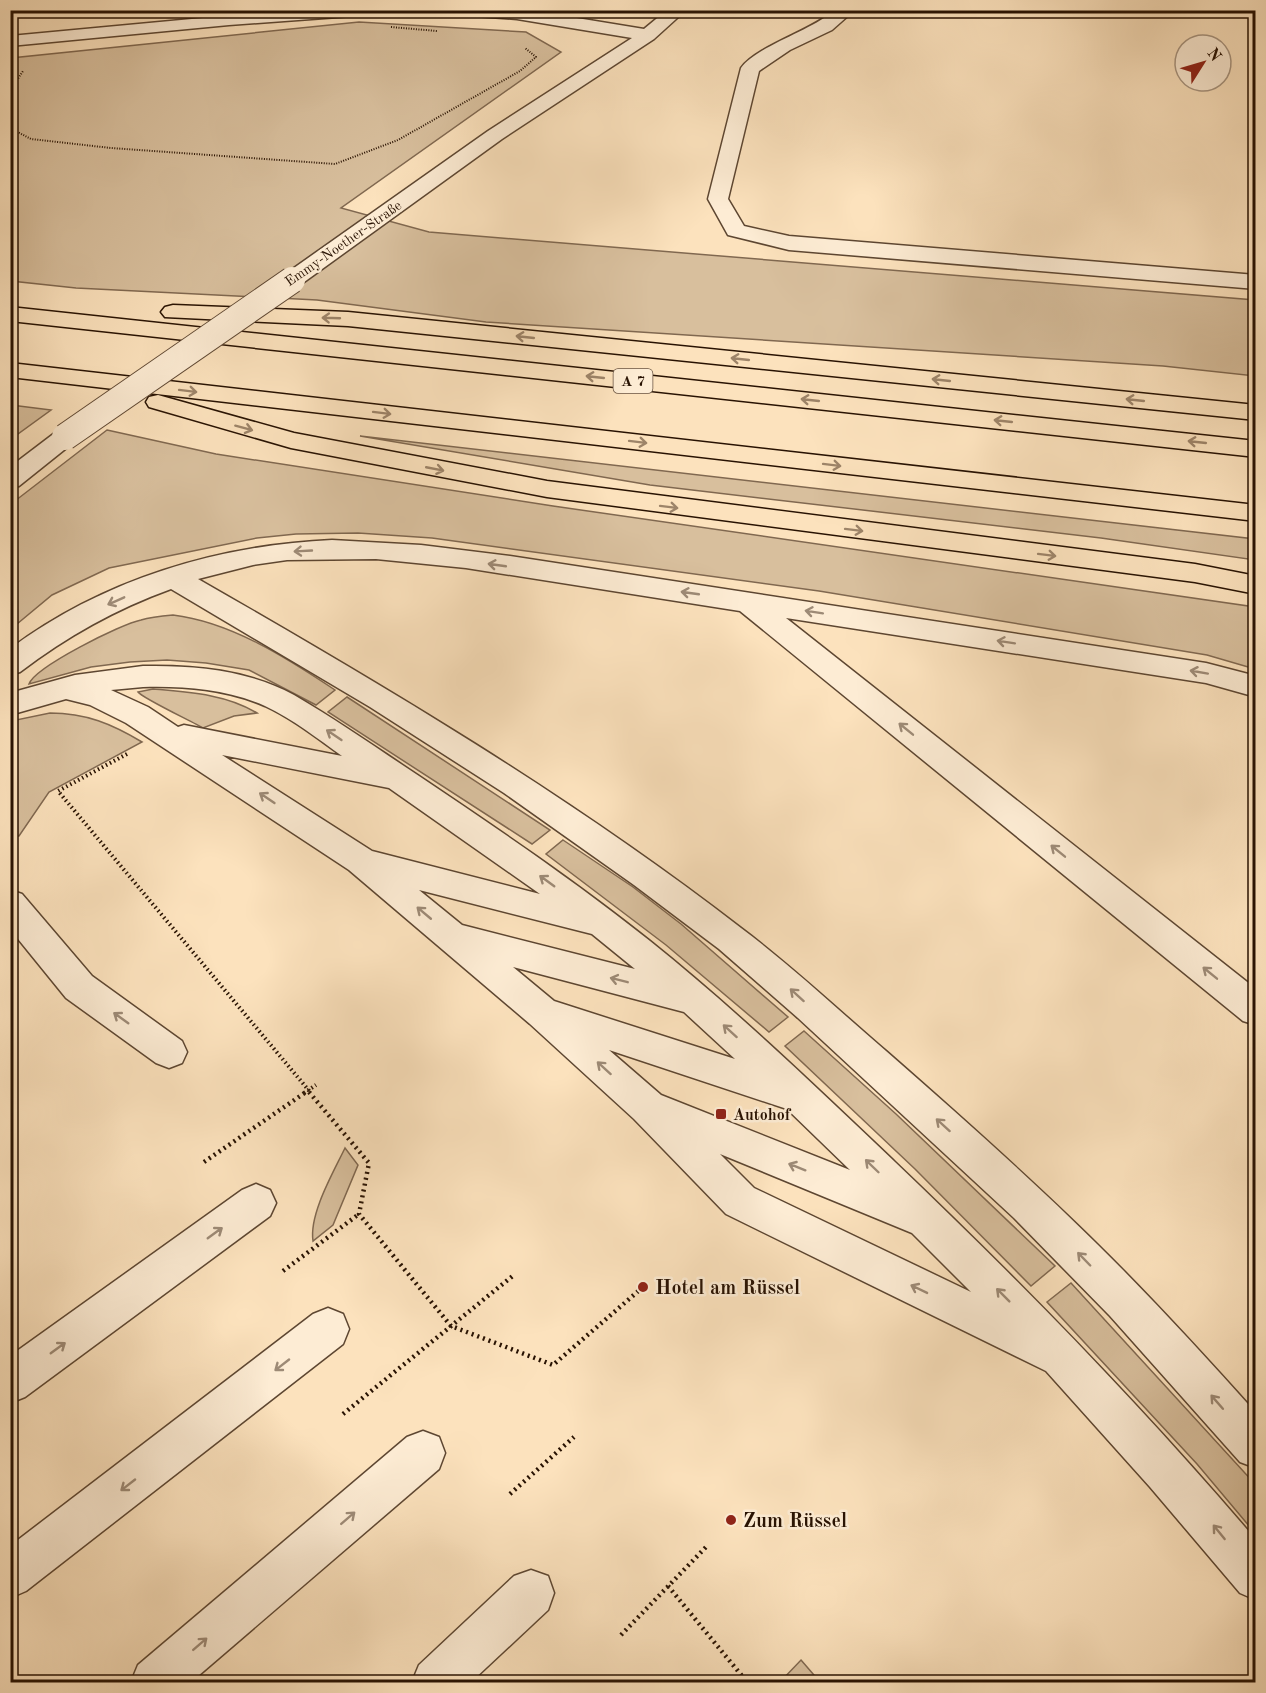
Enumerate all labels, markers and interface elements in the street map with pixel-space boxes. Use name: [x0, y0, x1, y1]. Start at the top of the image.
north arrow: [1173, 33, 1233, 93]
text: N: [1203, 45, 1224, 65]
street label: Emmy-Noether-Straße: [283, 198, 404, 289]
one-way arrow: [321, 312, 341, 324]
one-way arrow: [515, 331, 535, 342]
one-way arrow: [730, 353, 750, 364]
road number: A 7: [614, 369, 652, 393]
one-way arrow: [585, 371, 605, 382]
one-way arrow: [931, 374, 951, 385]
one-way arrow: [178, 386, 198, 397]
one-way arrow: [1125, 394, 1145, 405]
one-way arrow: [800, 395, 820, 406]
one-way arrow: [371, 408, 391, 419]
one-way arrow: [994, 416, 1014, 427]
one-way arrow: [234, 423, 253, 435]
one-way arrow: [1188, 436, 1208, 447]
one-way arrow: [628, 437, 648, 448]
one-way arrow: [821, 459, 841, 470]
one-way arrow: [425, 464, 444, 475]
one-way arrow: [658, 501, 678, 512]
one-way arrow: [843, 525, 863, 536]
one-way arrow: [293, 545, 313, 556]
one-way arrow: [1037, 549, 1057, 560]
one-way arrow: [487, 559, 507, 570]
one-way arrow: [680, 588, 700, 599]
one-way arrow: [107, 596, 125, 607]
one-way arrow: [804, 607, 824, 618]
one-way arrow: [997, 636, 1017, 647]
one-way arrow: [1190, 666, 1209, 677]
one-way arrow: [899, 722, 914, 736]
one-way arrow: [326, 729, 343, 742]
one-way arrow: [259, 792, 275, 804]
one-way arrow: [1051, 844, 1066, 858]
one-way arrow: [539, 875, 555, 888]
one-way arrow: [417, 906, 432, 920]
one-way arrow: [1202, 967, 1218, 980]
one-way arrow: [609, 974, 628, 985]
one-way arrow: [790, 988, 805, 1002]
one-way arrow: [114, 1012, 130, 1024]
one-way arrow: [723, 1025, 738, 1039]
one-way arrow: [596, 1060, 611, 1075]
marker: Autohof: [714, 1107, 728, 1121]
place label: Autohof: [733, 1108, 792, 1124]
one-way arrow: [936, 1118, 951, 1132]
one-way arrow: [864, 1158, 879, 1173]
one-way arrow: [788, 1161, 807, 1172]
one-way arrow: [207, 1227, 223, 1239]
one-way arrow: [1076, 1252, 1091, 1267]
place label: Hotel am Rüssel: [655, 1279, 800, 1299]
marker: Hotel am Rüssel: [636, 1280, 650, 1294]
one-way arrow: [911, 1282, 929, 1294]
one-way arrow: [995, 1287, 1010, 1302]
one-way arrow: [49, 1341, 65, 1354]
one-way arrow: [274, 1359, 290, 1372]
one-way arrow: [1210, 1395, 1224, 1410]
one-way arrow: [120, 1478, 136, 1491]
one-way arrow: [340, 1511, 356, 1524]
place label: Zum Rüssel: [743, 1512, 847, 1532]
marker: Zum Rüssel: [724, 1513, 738, 1527]
one-way arrow: [1212, 1524, 1225, 1540]
one-way arrow: [192, 1638, 208, 1651]

